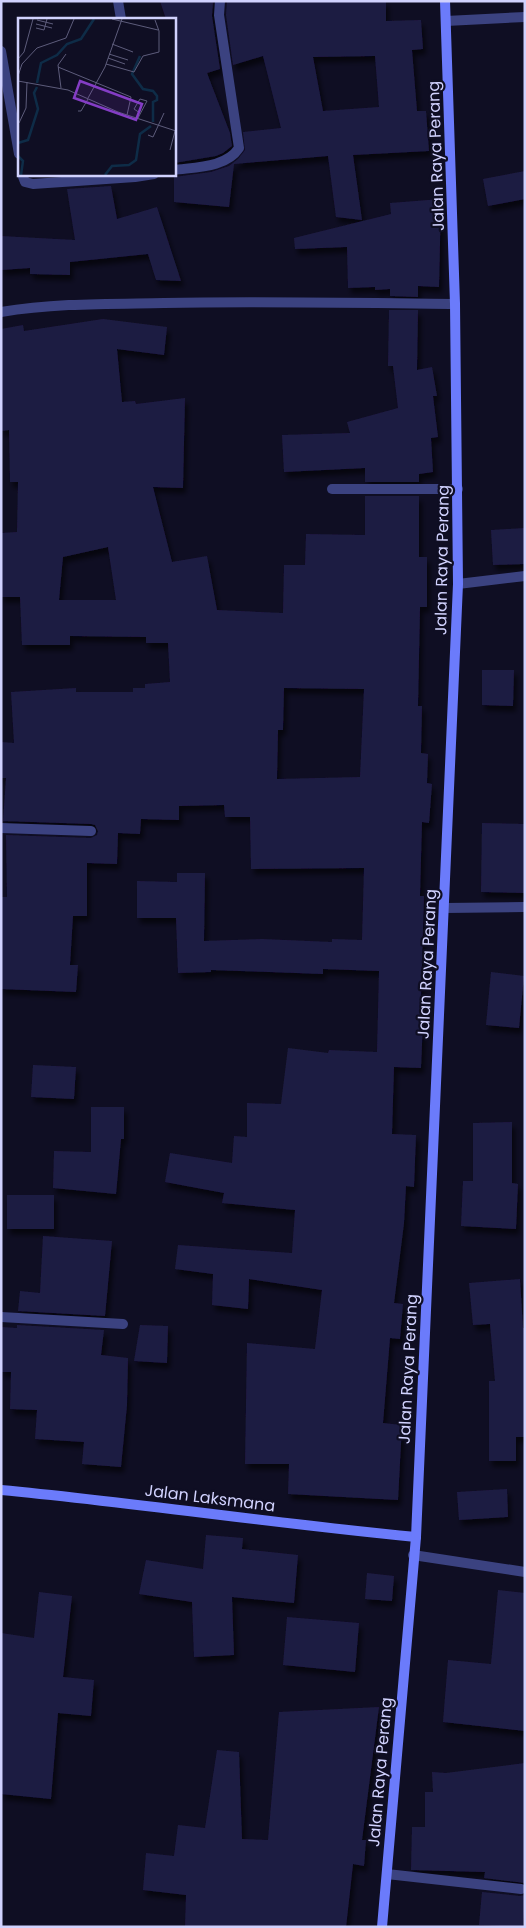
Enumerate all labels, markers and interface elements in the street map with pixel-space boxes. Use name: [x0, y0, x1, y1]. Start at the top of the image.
inset map: [18, 18, 175, 175]
street label: Jalan Raya Perang: [422, 81, 450, 231]
street label: Jalan Raya Perang: [429, 485, 455, 635]
street label: Jalan Raya Perang: [412, 888, 442, 1040]
street label: Jalan Raya Perang: [393, 1293, 423, 1445]
street label: Jalan Laksmana: [143, 1479, 277, 1517]
street label: Jalan Raya Perang: [362, 1696, 398, 1848]

